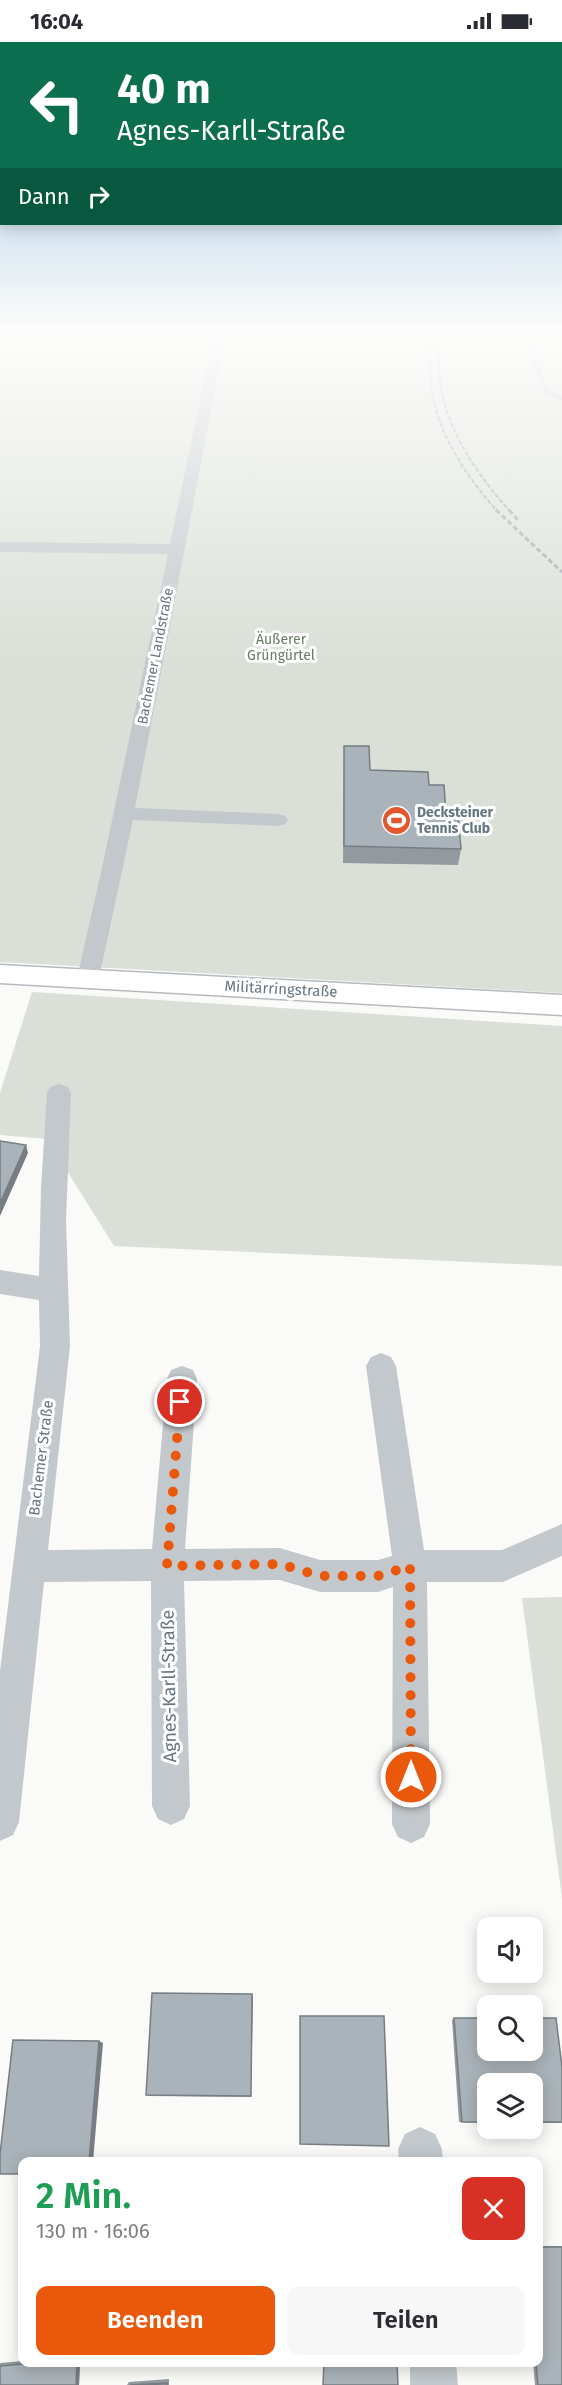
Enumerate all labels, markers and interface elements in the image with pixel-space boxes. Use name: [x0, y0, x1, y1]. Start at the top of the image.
text: 16:04: [30, 8, 83, 35]
text: 40 m: [117, 64, 211, 114]
icon: left: [18, 66, 96, 144]
text: Agnes-Karll-Straße: [117, 115, 346, 147]
icon: right: [82, 180, 115, 213]
text: Dann: [18, 183, 70, 210]
street label: Bachemer Landstraße: [134, 587, 177, 726]
park label: Äußerer Grüngürtel: [247, 631, 315, 664]
sports icon: Decksteiner Tennis Club: [380, 804, 412, 836]
place label: Decksteiner Tennis Club: [417, 804, 494, 837]
street label: Militärringstraße: [224, 977, 338, 1001]
pin: [154, 1376, 205, 1427]
icon: arrive: [163, 1385, 196, 1418]
street label: Bachemer Straße: [25, 1399, 57, 1517]
street label: Agnes-Karll-Straße: [157, 1610, 181, 1762]
position arrow: [379, 1745, 443, 1809]
map controls: [477, 1917, 543, 2139]
button: sound: [477, 1917, 543, 1983]
button: search: [477, 1995, 543, 2061]
button: layers: [477, 2073, 543, 2139]
text: 2 Min.: [36, 2174, 131, 2218]
button: close: [462, 2177, 525, 2240]
text: 130 m · 16:06: [36, 2219, 150, 2243]
button: Beenden: [36, 2286, 275, 2355]
button: Teilen: [287, 2286, 525, 2355]

